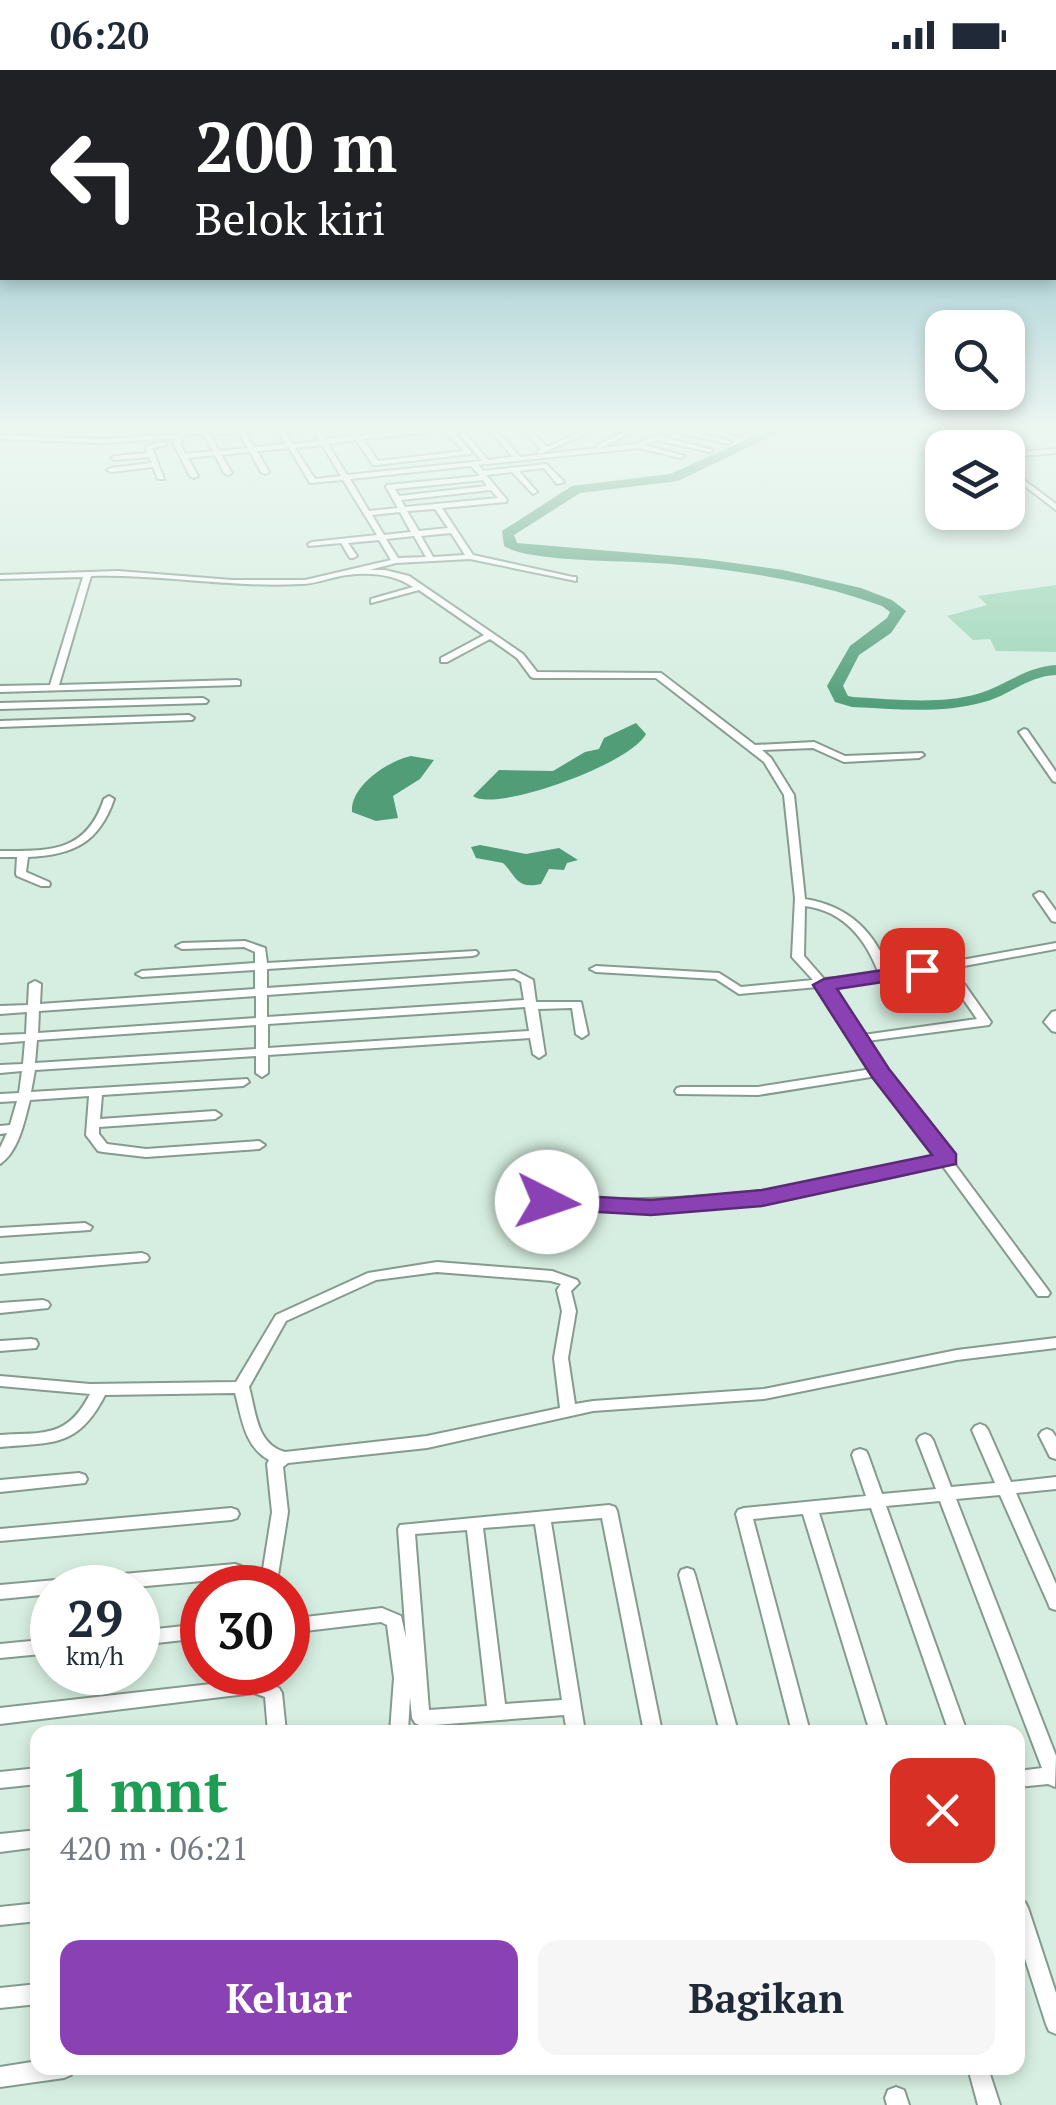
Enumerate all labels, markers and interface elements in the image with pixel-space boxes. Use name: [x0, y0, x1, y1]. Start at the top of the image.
text: 06:20: [50, 10, 149, 60]
text: 200 m: [195, 99, 397, 192]
icon: left: [30, 110, 160, 240]
text: Belok kiri: [195, 188, 386, 248]
map controls: [925, 310, 1025, 530]
button: search: [925, 310, 1025, 410]
button: layers: [925, 430, 1025, 530]
pin: [880, 928, 965, 1013]
icon: arrive: [895, 943, 950, 998]
position arrow: [495, 1150, 599, 1254]
speed limit sign: 30: [180, 1565, 310, 1695]
text: 29: [67, 1585, 123, 1651]
text: km/h: [66, 1639, 124, 1672]
text: 1 mnt: [60, 1750, 228, 1829]
button: close: [890, 1758, 995, 1863]
text: 420 m · 06:21: [60, 1827, 248, 1869]
button: Keluar: [60, 1940, 518, 2055]
button: Bagikan: [538, 1940, 995, 2055]

